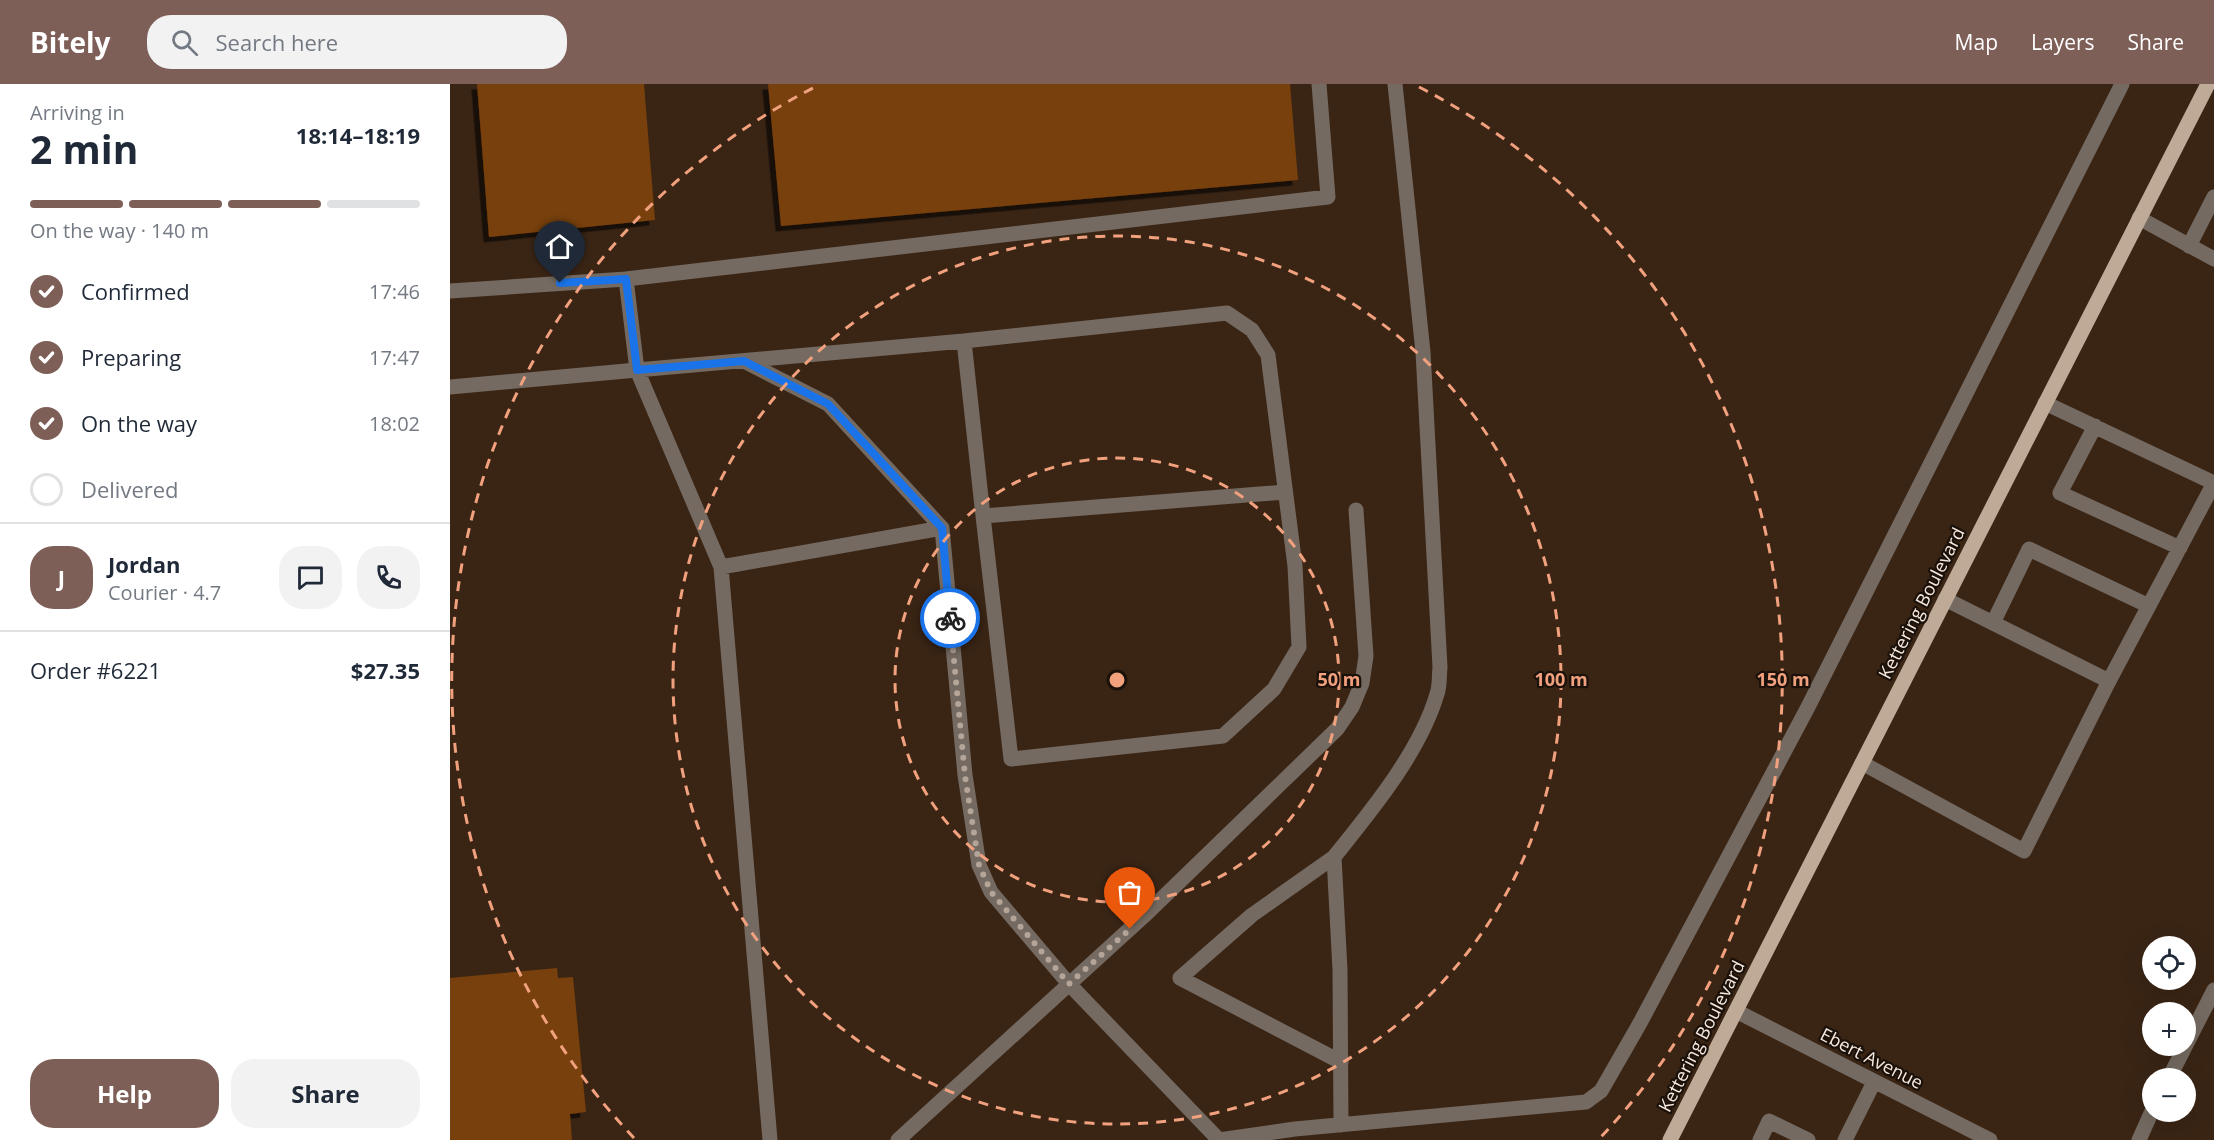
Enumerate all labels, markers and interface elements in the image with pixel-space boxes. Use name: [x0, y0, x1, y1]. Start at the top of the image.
search box: [147, 15, 567, 69]
text: Bitely: [30, 23, 111, 61]
icon: search: [168, 26, 201, 59]
text: Search here: [216, 27, 338, 57]
text: Map: [1955, 28, 1998, 56]
text: Layers: [2031, 28, 2095, 56]
text: Share: [2128, 28, 2184, 56]
text: Arriving in: [30, 99, 125, 126]
text: 18:14–18:19: [296, 120, 420, 150]
text: 2 min: [30, 122, 138, 175]
text: On the way · 140 m: [30, 217, 209, 244]
pin: [534, 221, 585, 283]
icon: home: [543, 230, 576, 263]
icon: check: [30, 275, 63, 308]
text: Confirmed: [81, 276, 190, 306]
text: 17:46: [369, 278, 420, 305]
icon: check: [30, 341, 63, 374]
text: Preparing: [81, 342, 181, 372]
text: 17:47: [369, 344, 420, 371]
icon: check: [30, 407, 63, 440]
text: On the way: [81, 408, 197, 438]
text: 18:02: [369, 410, 420, 437]
text: Delivered: [81, 474, 179, 504]
street label: Kettering Boulevard: [1872, 523, 1970, 683]
button: chat: [279, 546, 342, 609]
button: phone: [357, 546, 420, 609]
text: Jordan: [108, 549, 181, 579]
text: J: [58, 562, 65, 592]
text: Courier · 4.7: [108, 579, 221, 606]
courier: [920, 588, 980, 648]
icon: bike: [934, 602, 967, 635]
text: Order #6221: [30, 655, 161, 685]
text: $27.35: [351, 655, 420, 685]
text: 50 m: [1318, 667, 1360, 691]
text: 100 m: [1534, 667, 1588, 691]
text: 150 m: [1756, 667, 1810, 691]
centre of rings: [1107, 670, 1127, 690]
pin: [1104, 867, 1155, 929]
icon: bag: [1113, 876, 1146, 909]
map controls: [2142, 936, 2196, 1122]
button: locate: [2142, 936, 2196, 990]
street label: Kettering Boulevard: [1652, 956, 1750, 1116]
button: +: [2142, 1002, 2196, 1056]
street label: Ebert Avenue: [1817, 1022, 1927, 1094]
button: Help: [30, 1059, 219, 1128]
button: Share: [231, 1059, 420, 1128]
button: −: [2142, 1068, 2196, 1122]

